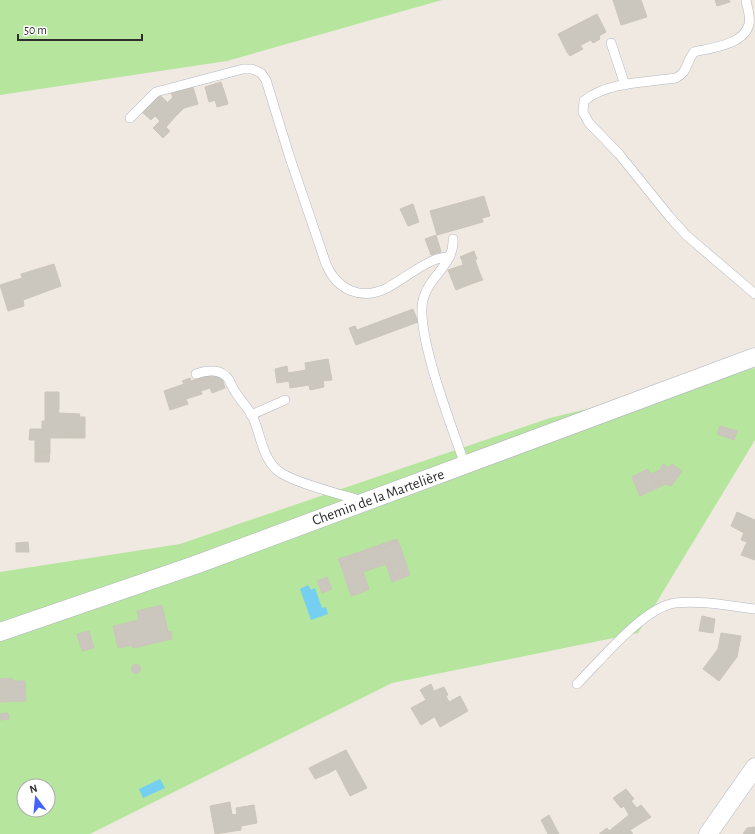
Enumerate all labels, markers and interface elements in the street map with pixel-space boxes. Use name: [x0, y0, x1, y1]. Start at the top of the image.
scale bar: [18, 16, 142, 42]
text: 50 m: [24, 24, 47, 36]
street label: Chemin de la Martelière: [310, 467, 446, 528]
north arrow: [16, 778, 56, 818]
text: N: [28, 783, 39, 795]

